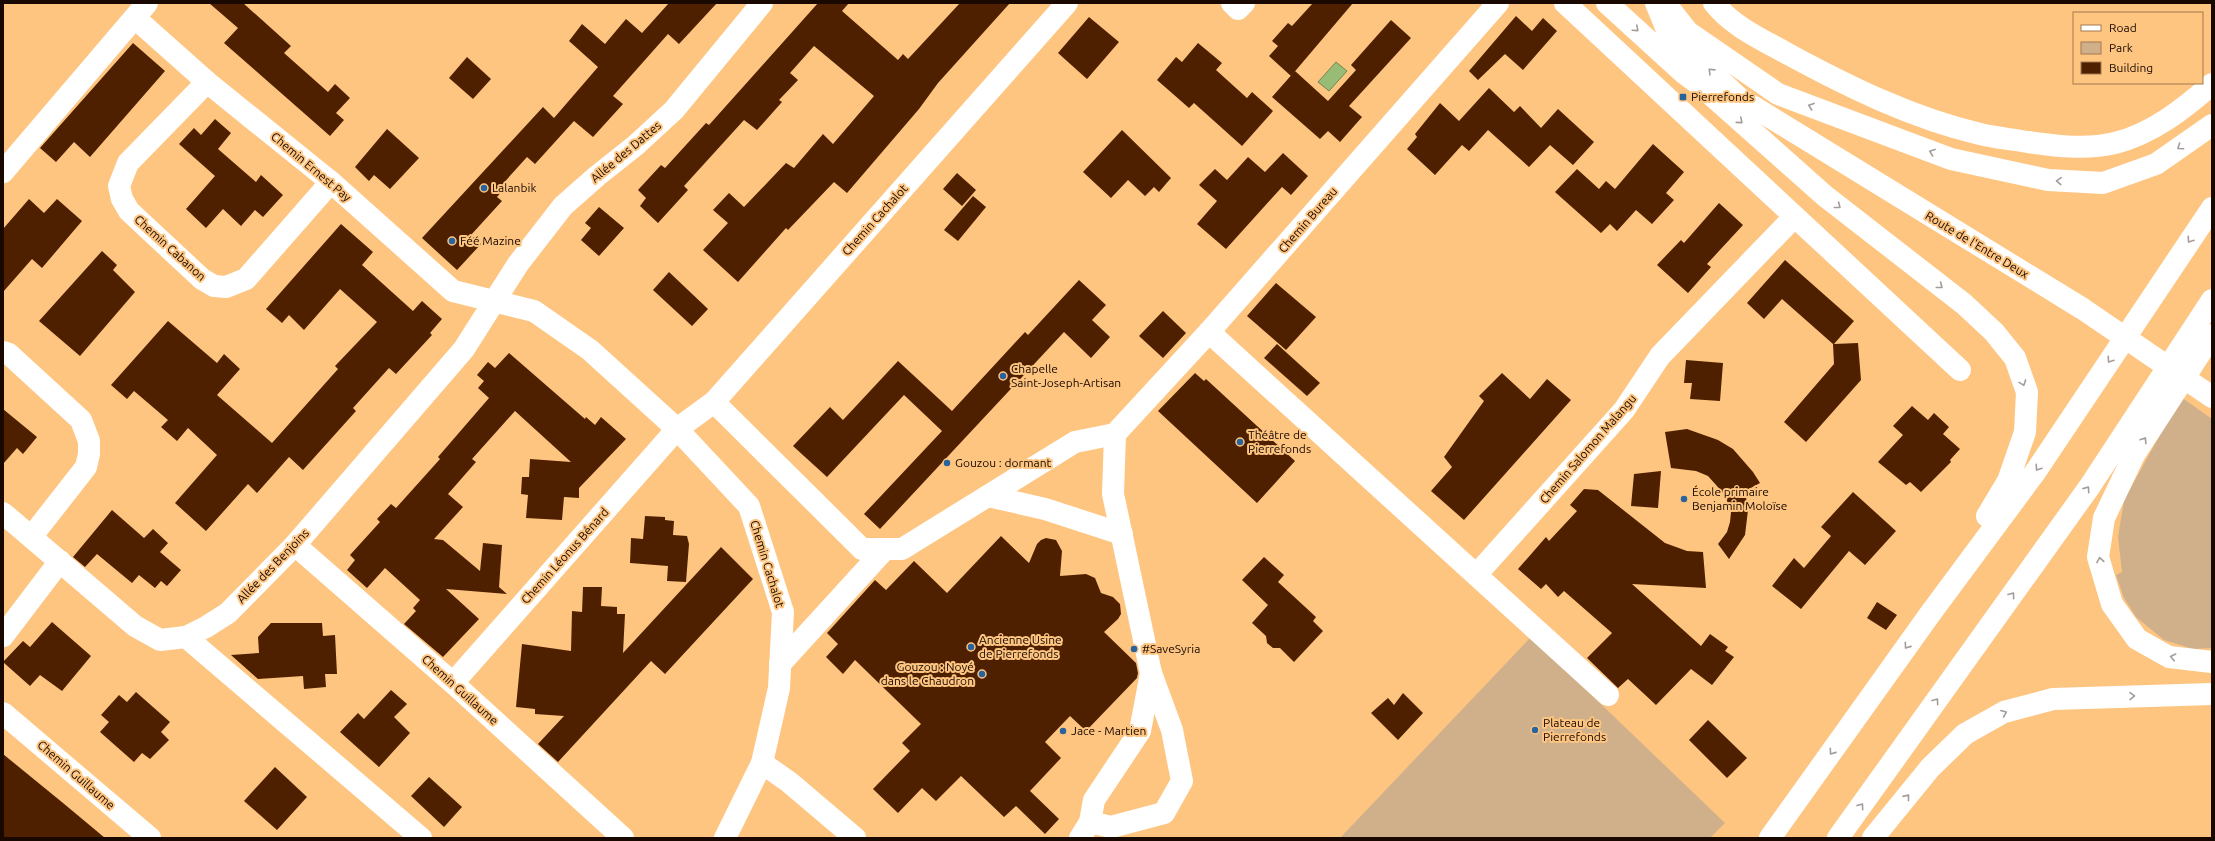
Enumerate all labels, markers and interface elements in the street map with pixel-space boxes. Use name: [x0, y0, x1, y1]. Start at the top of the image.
legend: [2073, 12, 2203, 84]
text: Road: [2109, 21, 2137, 34]
one-way arrow: [1631, 25, 1639, 32]
text: Park: [2109, 41, 2133, 54]
text: Building: [2109, 61, 2153, 74]
one-way arrow: [1708, 68, 1716, 76]
place label: Pierrefonds: [1691, 90, 1754, 103]
marker: Pierrefonds: [1678, 92, 1688, 102]
one-way arrow: [1807, 103, 1814, 111]
one-way arrow: [1735, 116, 1743, 124]
street label: Allée des Dattes: [588, 118, 663, 185]
street label: Chemin Ernest Pay: [269, 129, 354, 204]
one-way arrow: [2177, 142, 2184, 150]
one-way arrow: [1929, 148, 1936, 156]
one-way arrow: [2056, 176, 2062, 185]
place label: Lalanbik: [492, 181, 536, 194]
street label: Chemin Cachalot: [839, 181, 910, 258]
marker: Lalanbik: [479, 183, 489, 193]
street label: Chemin Bureau: [1276, 184, 1340, 255]
one-way arrow: [1833, 202, 1840, 209]
street label: Route de l'Entre Deux: [1923, 209, 2031, 281]
street label: Chemin Cabanon: [132, 212, 209, 283]
place label: Féé Mazine: [460, 234, 521, 247]
marker: Féé Mazine: [447, 236, 457, 246]
one-way arrow: [2187, 236, 2195, 243]
one-way arrow: [1936, 282, 1943, 289]
one-way arrow: [2107, 356, 2115, 363]
place label: Chapelle Saint-Joseph-Artisan: [1011, 362, 1121, 389]
marker: Chapelle Saint-Joseph-Artisan: [998, 371, 1008, 381]
one-way arrow: [2019, 379, 2027, 386]
street label: Chemin Salomon Malangu: [1537, 392, 1638, 506]
place label: Théâtre de Pierrefonds: [1248, 428, 1311, 455]
marker: Théâtre de Pierrefonds: [1235, 437, 1245, 447]
one-way arrow: [2139, 437, 2147, 444]
place label: Gouzou : dormant: [955, 456, 1052, 469]
marker: Gouzou : dormant: [942, 458, 952, 468]
one-way arrow: [2036, 463, 2043, 470]
place label: École primaire Benjamin Moloïse: [1692, 485, 1787, 512]
one-way arrow: [2082, 486, 2090, 493]
marker: École primaire Benjamin Moloïse: [1679, 494, 1689, 504]
street label: Chemin Léonus Bénard: [518, 505, 611, 606]
street label: Chemin Cachalot: [748, 519, 787, 609]
street label: Allée des Benjoins: [234, 526, 311, 605]
one-way arrow: [2096, 557, 2104, 563]
one-way arrow: [2007, 592, 2014, 599]
place label: Ancienne Usine de Pierrefonds: [979, 633, 1062, 660]
marker: Ancienne Usine de Pierrefonds: [966, 642, 976, 652]
place label: #SaveSyria: [1142, 642, 1200, 655]
one-way arrow: [1904, 642, 1912, 649]
marker: #SaveSyria: [1129, 644, 1139, 654]
street label: Chemin Guillaume: [420, 652, 501, 727]
one-way arrow: [2170, 654, 2177, 662]
place label: Gouzou : Noyé dans le Chaudron: [881, 660, 974, 687]
marker: Gouzou : Noyé dans le Chaudron: [977, 669, 987, 679]
one-way arrow: [2129, 692, 2135, 700]
one-way arrow: [1931, 698, 1938, 705]
one-way arrow: [1999, 710, 2007, 718]
place label: Plateau de Pierrefonds: [1543, 716, 1606, 743]
place label: Jace - Martien: [1071, 724, 1146, 737]
marker: Plateau de Pierrefonds: [1530, 725, 1540, 735]
marker: Jace - Martien: [1058, 726, 1068, 736]
street label: Chemin Guillaume: [35, 738, 117, 812]
one-way arrow: [1830, 747, 1837, 754]
one-way arrow: [1902, 794, 1909, 801]
one-way arrow: [1856, 804, 1863, 811]

